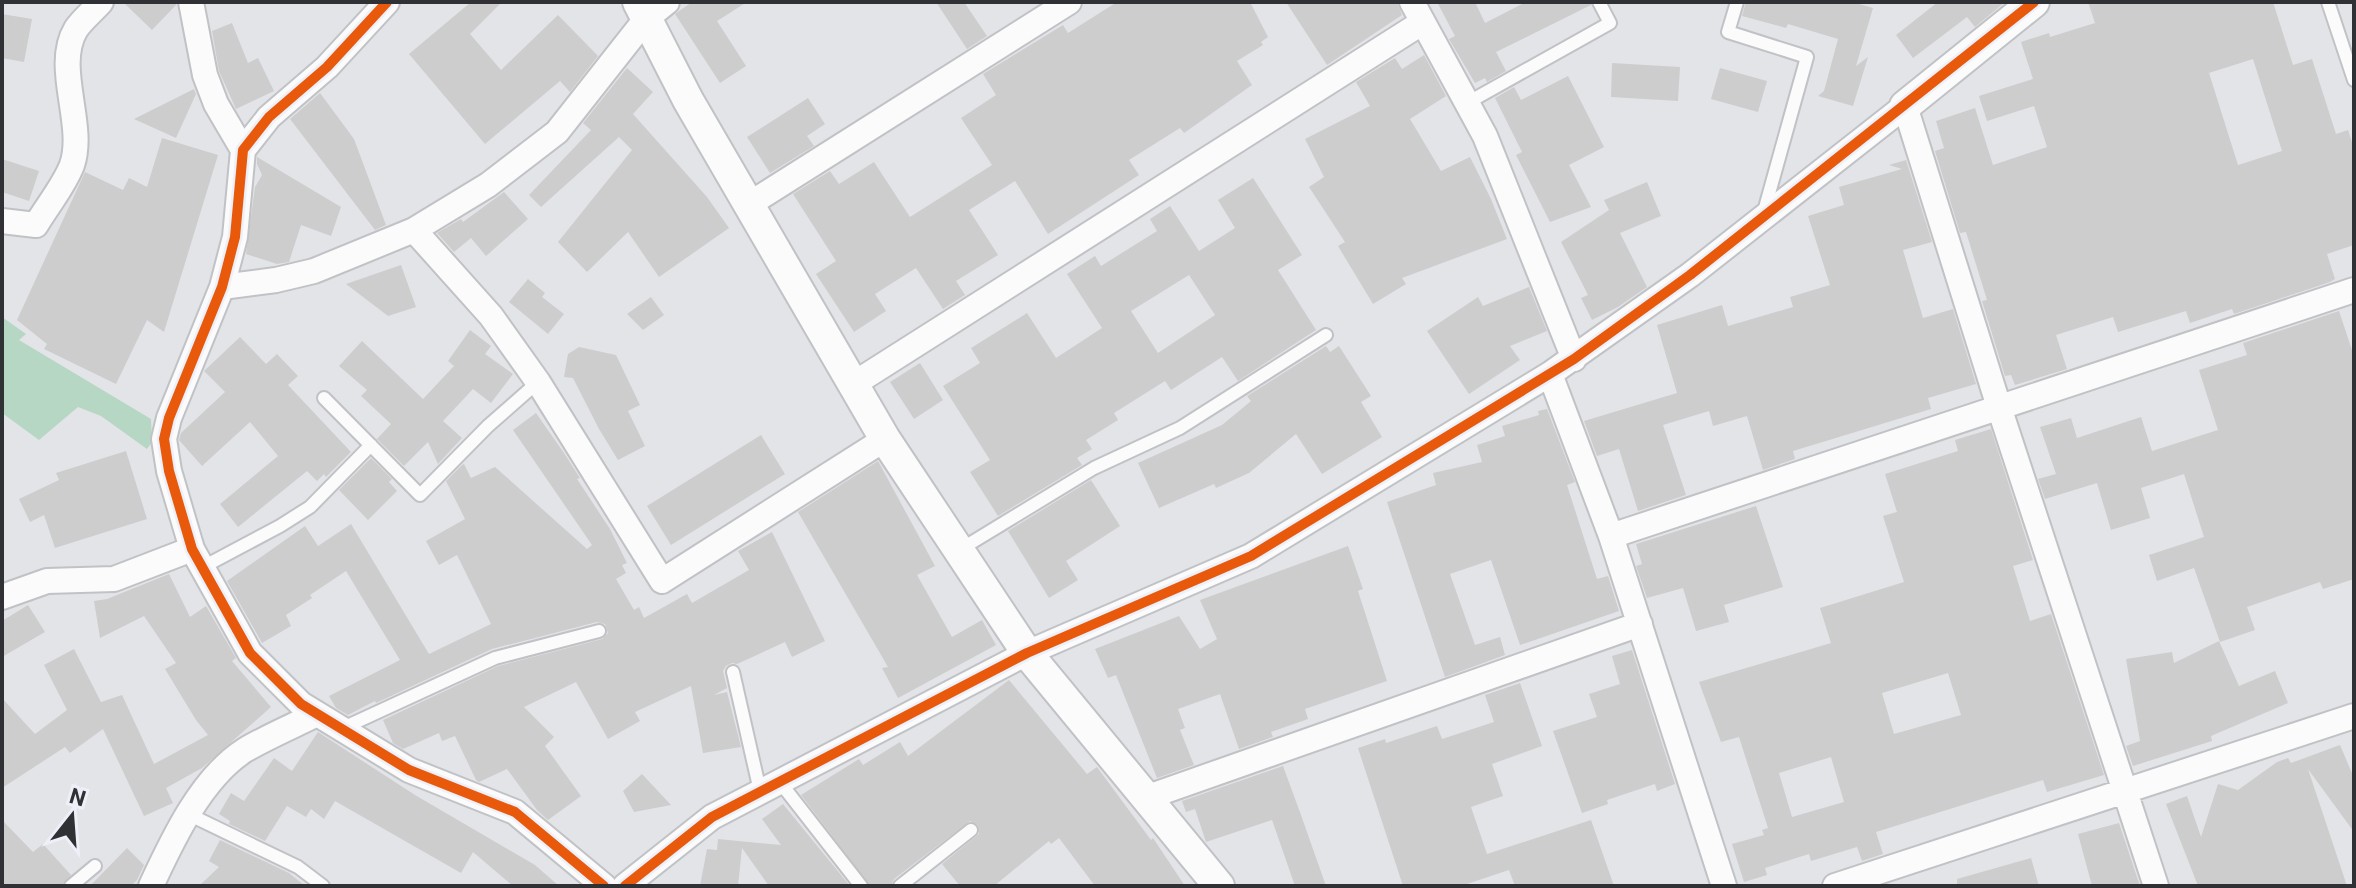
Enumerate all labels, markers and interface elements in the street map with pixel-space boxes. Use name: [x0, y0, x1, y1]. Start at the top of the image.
north arrow: [32, 776, 112, 856]
text: N: [67, 783, 89, 812]

